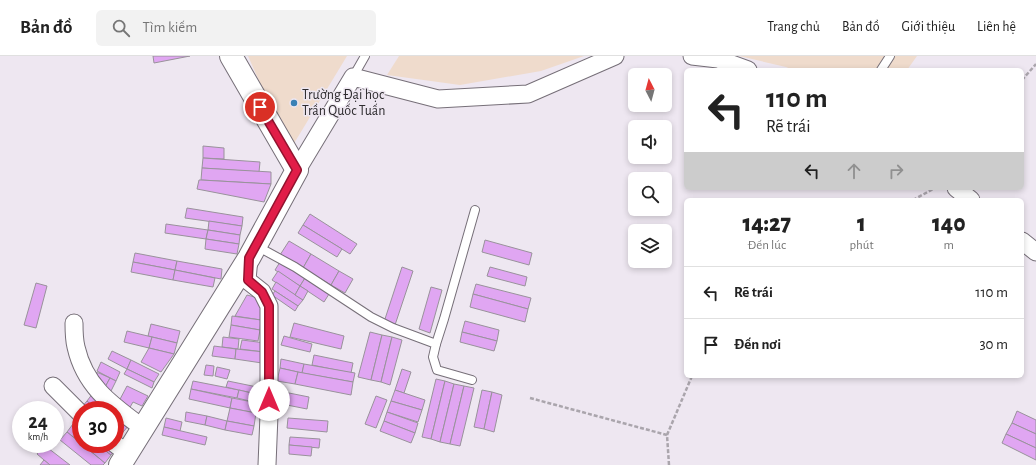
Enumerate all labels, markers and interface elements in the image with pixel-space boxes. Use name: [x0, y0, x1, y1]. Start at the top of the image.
search box: [96, 10, 376, 46]
icon: search: [110, 17, 132, 39]
text: Bản đồ: [20, 18, 72, 37]
text: Tìm kiếm: [142, 20, 197, 35]
text: Trang chủ: [767, 20, 820, 34]
text: Bản đồ: [842, 20, 880, 34]
text: Giới thiệu: [902, 20, 955, 34]
text: Liên hệ: [977, 20, 1016, 34]
north arrow: [628, 68, 672, 112]
map controls: [628, 68, 672, 268]
icon: left: [700, 84, 752, 136]
text: 110 m: [766, 85, 828, 113]
place label: Trường Đại học Trần Quốc Tuấn: [302, 88, 385, 118]
pin: [243, 90, 277, 124]
icon: arrive: [249, 96, 271, 118]
marker: Trường Đại học Trần Quốc Tuấn: [289, 98, 299, 108]
text: Rẽ trái: [766, 118, 811, 136]
button: sound: [628, 120, 672, 164]
icon: left: [801, 160, 823, 182]
icon: ahead: [843, 160, 865, 182]
icon: right: [885, 160, 907, 182]
button: search: [628, 172, 672, 216]
text: 14:27: [742, 212, 791, 236]
text: 1: [857, 212, 866, 236]
text: 140: [932, 212, 966, 236]
button: layers: [628, 224, 672, 268]
text: Đến lúc: [748, 239, 786, 252]
text: phút: [849, 239, 874, 252]
text: m: [944, 239, 954, 252]
icon: left: [700, 282, 722, 304]
text: Rẽ trái: [734, 285, 773, 300]
text: 110 m: [975, 285, 1008, 300]
icon: arrive: [700, 334, 722, 356]
text: Đến nơi: [734, 337, 781, 352]
text: 30 m: [979, 337, 1008, 352]
position arrow: [248, 379, 290, 421]
speed limit sign: 30: [72, 401, 124, 453]
text: 24: [28, 412, 48, 432]
text: km/h: [28, 432, 48, 442]

